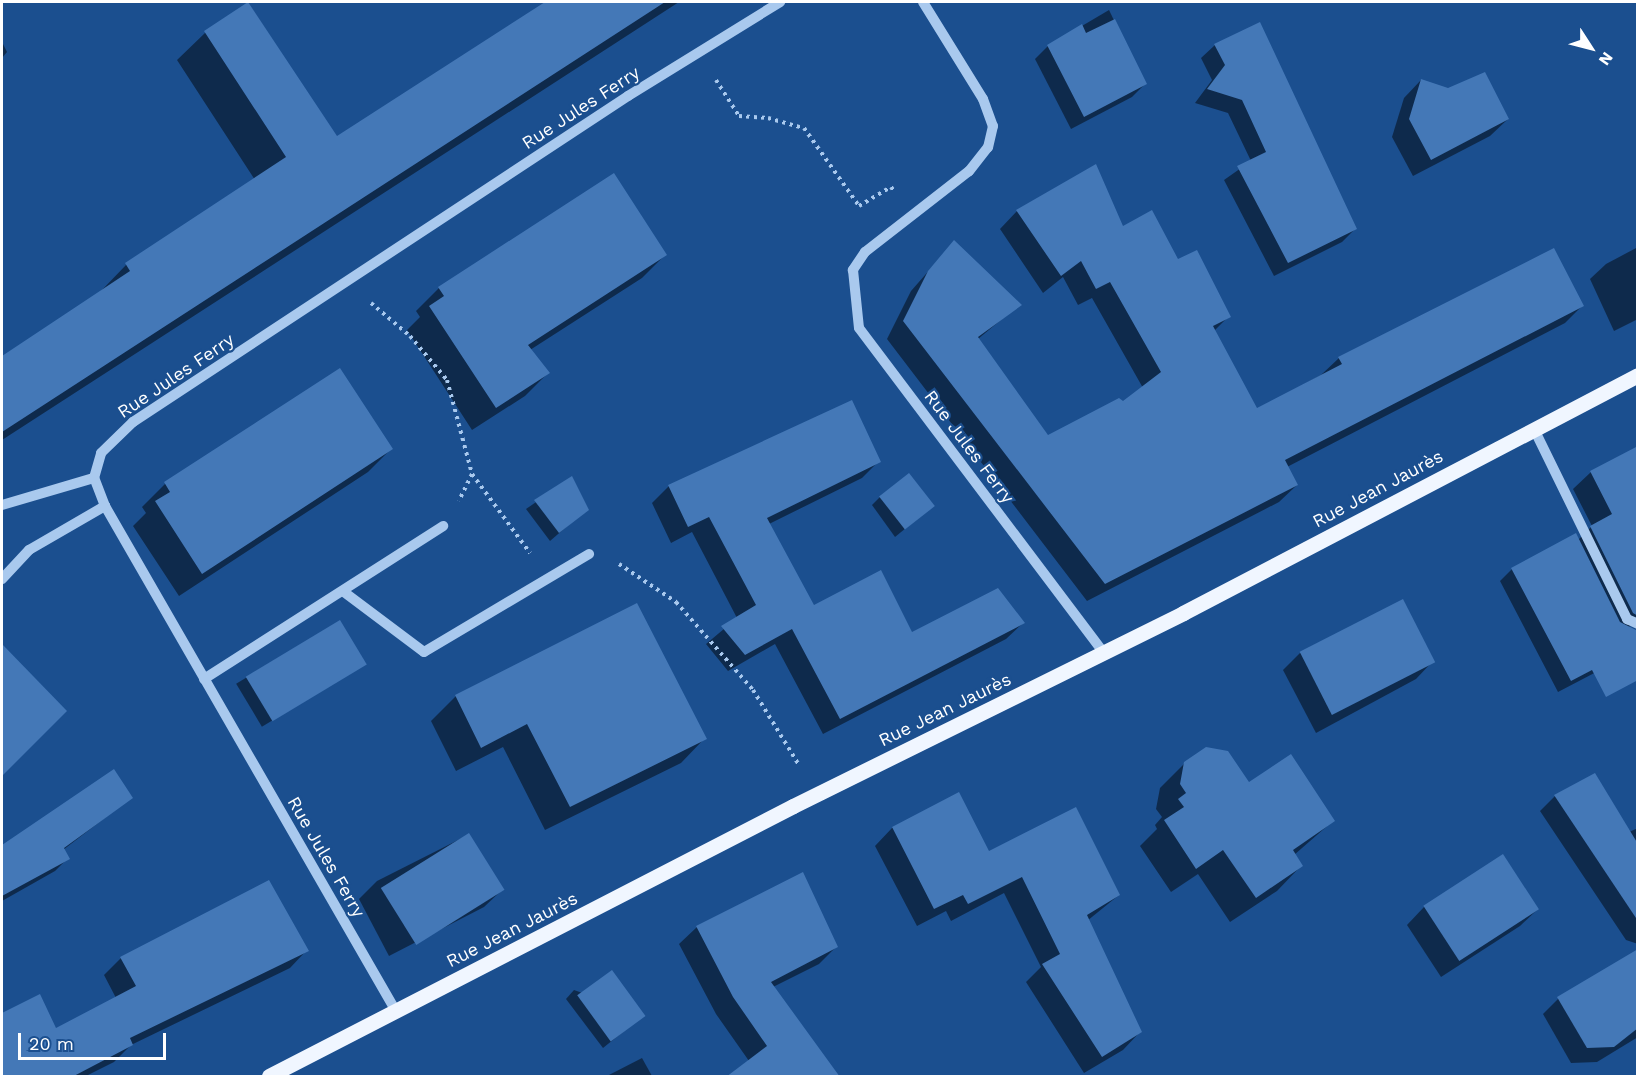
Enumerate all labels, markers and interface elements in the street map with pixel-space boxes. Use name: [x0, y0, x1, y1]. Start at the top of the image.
north arrow: [1561, 18, 1621, 78]
text: N: [1595, 48, 1617, 69]
street label: Rue Jules Ferry: [518, 62, 644, 154]
street label: Rue Jules Ferry: [113, 329, 239, 423]
street label: Rue Jules Ferry: [919, 386, 1019, 508]
street label: Rue Jean Jaurès: [1309, 445, 1447, 533]
street label: Rue Jean Jaurès: [875, 668, 1015, 752]
street label: Rue Jules Ferry: [283, 793, 369, 921]
street label: Rue Jean Jaurès: [442, 887, 582, 973]
scale bar: [21, 1021, 170, 1059]
text: 20 m: [29, 1033, 74, 1054]

